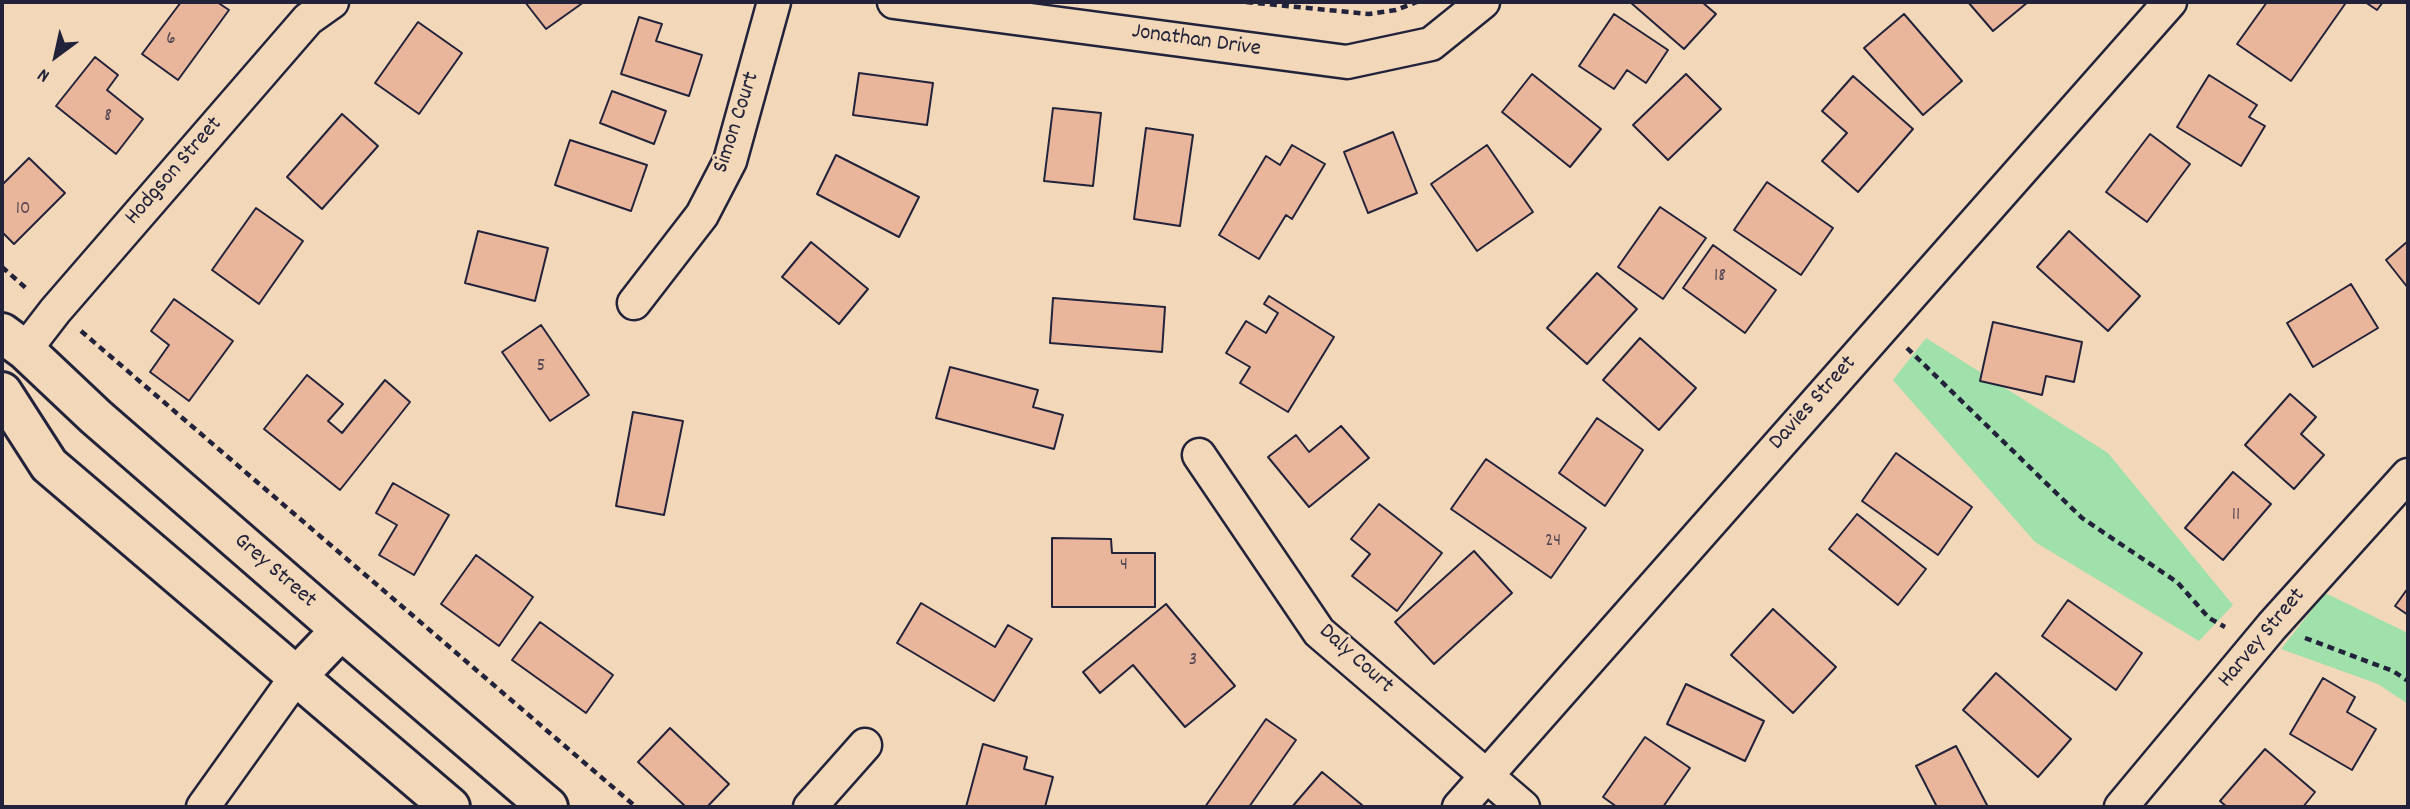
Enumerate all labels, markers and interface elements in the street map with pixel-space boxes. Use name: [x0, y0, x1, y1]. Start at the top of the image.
street label: Jonathan Drive: [1130, 19, 1262, 65]
north arrow: [21, 21, 91, 91]
house number: 6: [166, 29, 176, 51]
text: N: [33, 60, 56, 88]
street label: Simon Court: [709, 69, 767, 177]
house number: 8: [104, 106, 112, 128]
street label: Hodgson Street: [120, 112, 230, 232]
house number: 10: [16, 199, 30, 221]
house number: 18: [1714, 266, 1726, 288]
street label: Davies Street: [1764, 351, 1864, 457]
house number: 5: [537, 356, 545, 378]
house number: 11: [2232, 505, 2240, 527]
street label: Grey Street: [227, 529, 321, 615]
house number: 24: [1545, 531, 1561, 553]
house number: 4: [1120, 555, 1128, 577]
street label: Harvey Street: [2213, 584, 2313, 694]
street label: Daly Court: [1312, 619, 1398, 701]
house number: 3: [1189, 650, 1197, 672]

